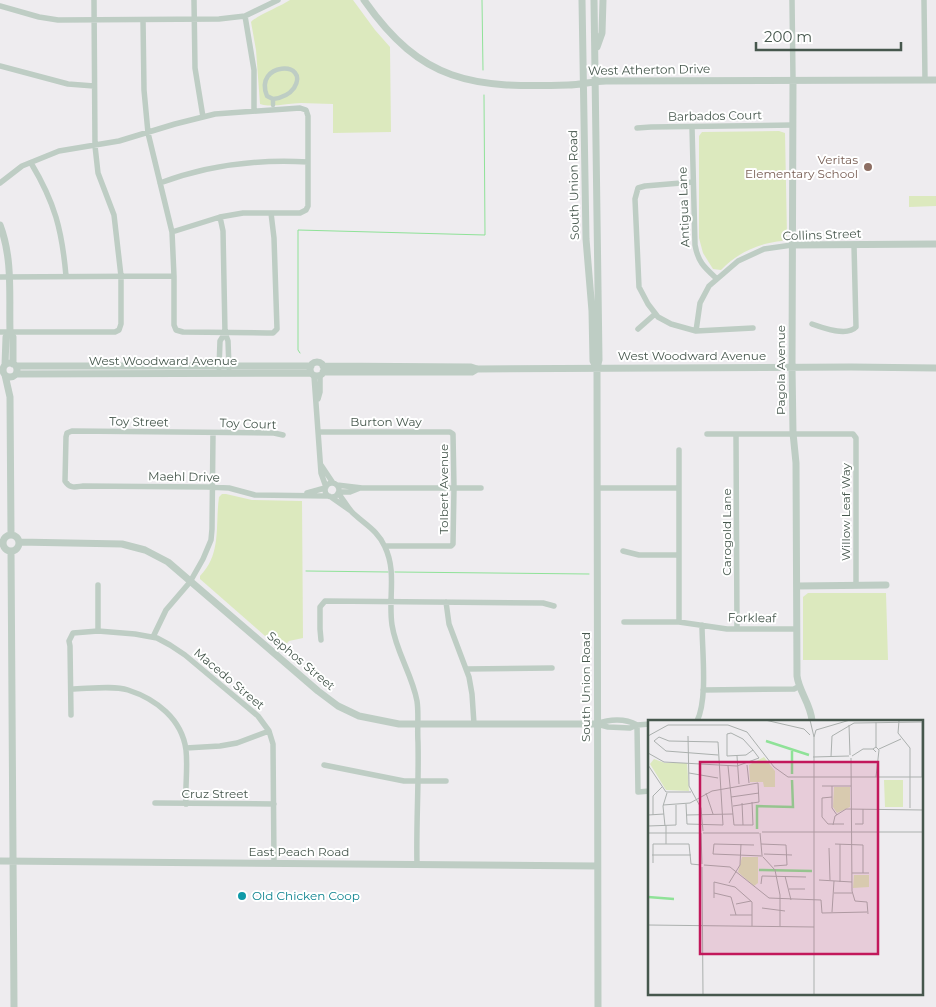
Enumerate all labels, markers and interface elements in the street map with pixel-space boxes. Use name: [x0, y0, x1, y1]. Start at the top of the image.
scale bar: [756, 20, 901, 52]
text: 200 m: [764, 27, 812, 46]
street label: West Atherton Drive: [588, 61, 710, 78]
street label: Barbados Court: [668, 107, 762, 124]
street label: South Union Road: [565, 130, 582, 240]
place label: Veritas Elementary School: [745, 152, 858, 181]
marker: Veritas Elementary School: [862, 161, 874, 173]
street label: Antigua Lane: [675, 166, 692, 248]
street label: Collins Street: [782, 226, 862, 243]
street label: Pagola Avenue: [773, 325, 788, 415]
street label: West Woodward Avenue: [618, 348, 766, 363]
street label: West Woodward Avenue: [89, 353, 237, 368]
street label: Toy Street: [109, 413, 169, 430]
street label: Burton Way: [350, 414, 422, 429]
street label: Toy Court: [219, 415, 277, 432]
street label: Tolbert Avenue: [436, 444, 451, 534]
street label: Willow Leaf Way: [838, 462, 853, 561]
street label: Maehl Drive: [148, 468, 220, 485]
street label: Carogold Lane: [719, 488, 734, 576]
street label: Forkleaf: [728, 610, 777, 625]
street label: Sephos Street: [264, 628, 338, 693]
street label: South Union Road: [578, 632, 593, 742]
street label: Macedo Street: [191, 645, 268, 713]
inset map: [648, 720, 924, 994]
street label: Cruz Street: [182, 786, 249, 801]
street label: East Peach Road: [249, 844, 349, 859]
place label: Old Chicken Coop: [252, 888, 360, 903]
marker: Old Chicken Coop: [236, 890, 248, 902]

